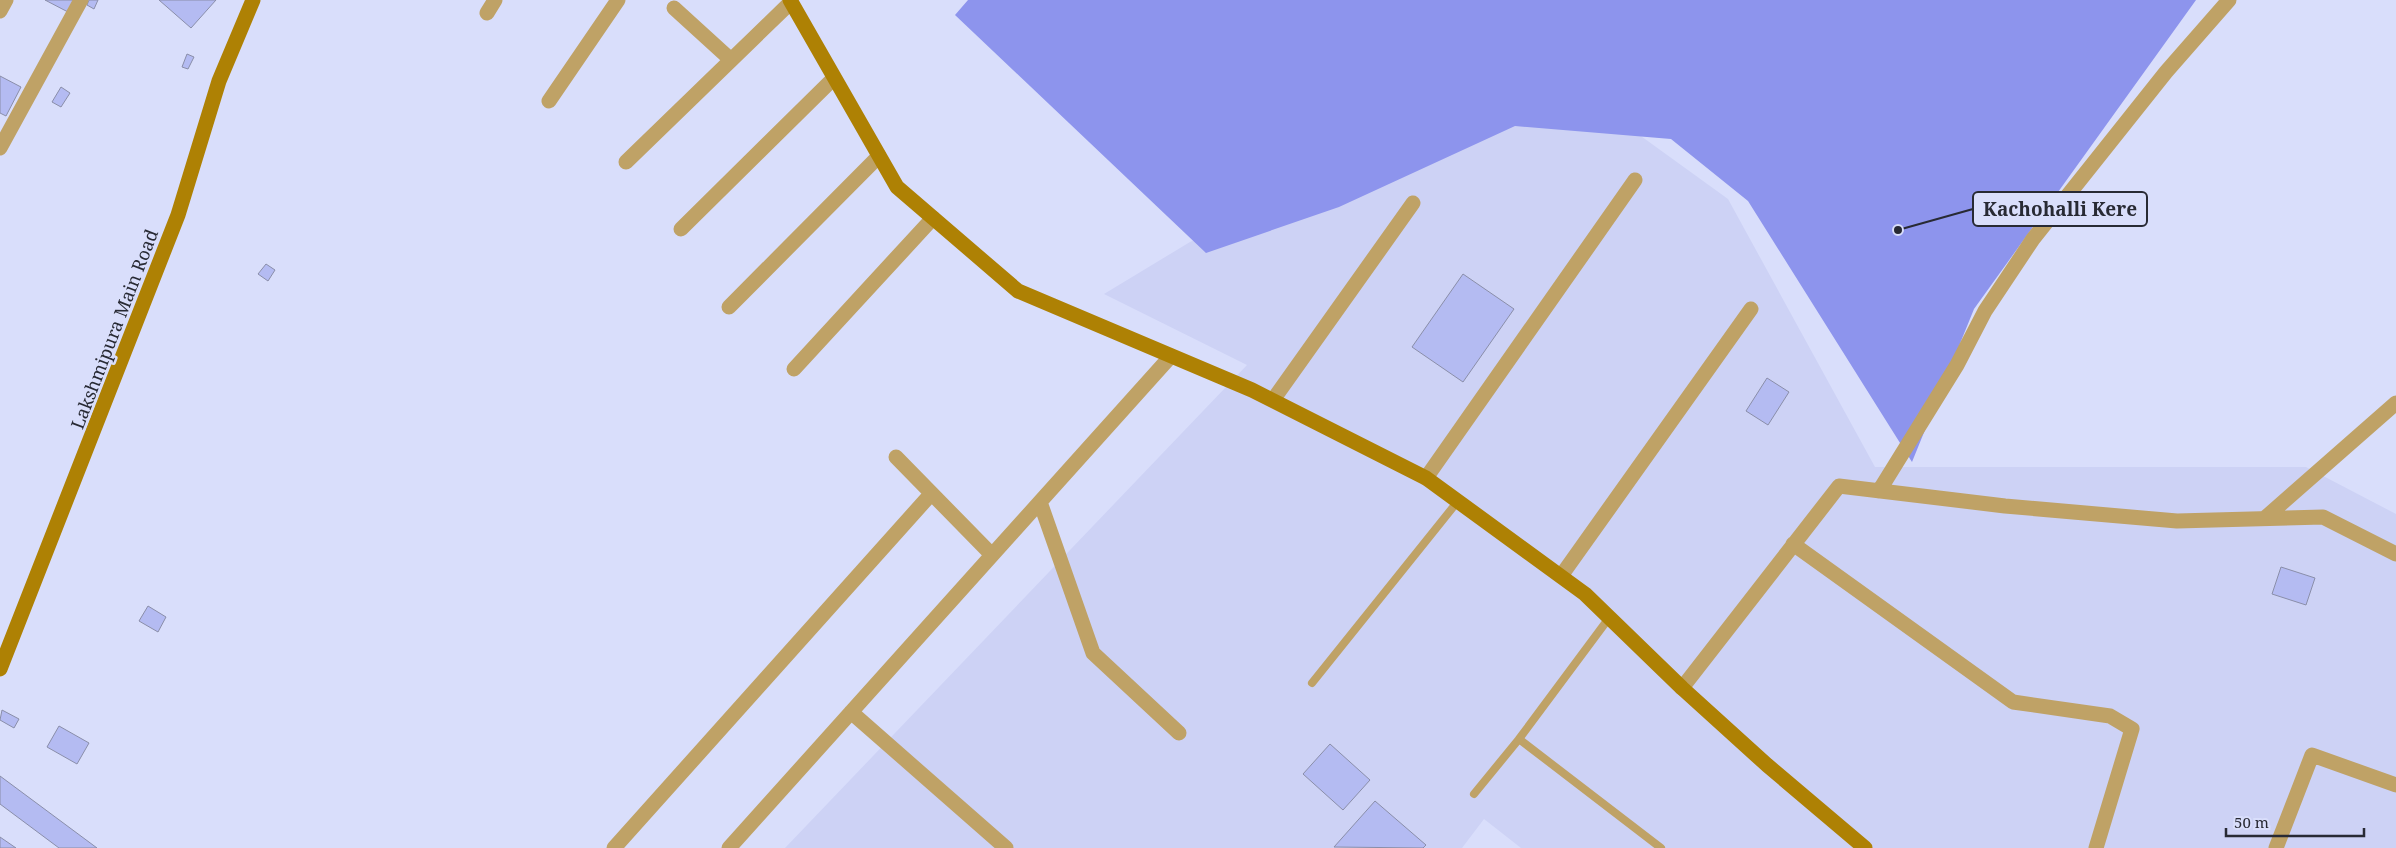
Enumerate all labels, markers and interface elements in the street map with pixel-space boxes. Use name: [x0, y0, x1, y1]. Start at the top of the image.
callout: Kachohalli Kere: [1973, 192, 2147, 226]
text: Kachohalli Kere: [1983, 196, 2137, 222]
street label: Lakshmipura Main Road: [65, 226, 163, 432]
scale bar: [2226, 806, 2364, 838]
text: 50 m: [2234, 812, 2269, 832]

